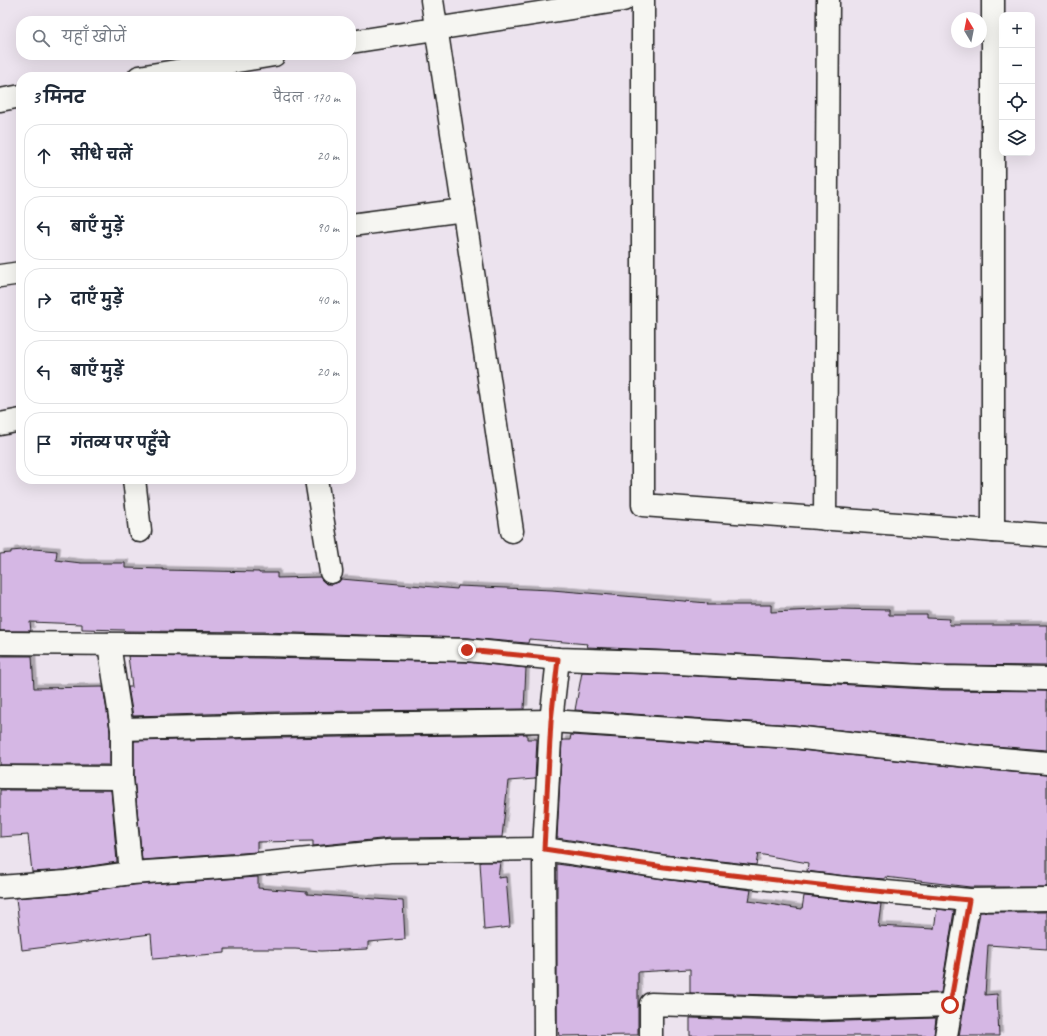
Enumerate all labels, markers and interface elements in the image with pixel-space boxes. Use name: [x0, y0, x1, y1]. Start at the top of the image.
north arrow: [951, 12, 987, 48]
map controls: [999, 12, 1035, 156]
button: +: [999, 12, 1035, 48]
search box: [16, 16, 356, 60]
icon: search: [30, 27, 52, 49]
text: यहाँ खोजें: [62, 28, 126, 47]
button: −: [999, 48, 1035, 84]
button: locate: [999, 84, 1035, 120]
text: 3 मिनट: [32, 87, 85, 108]
text: पैदल · 170 m: [273, 90, 340, 106]
button: layers: [999, 120, 1035, 156]
icon: ahead: [33, 145, 55, 167]
text: सीधे चलें: [71, 146, 132, 165]
text: 20 m: [317, 148, 339, 164]
icon: left: [33, 217, 55, 239]
text: बाएँ मुड़ें: [71, 218, 123, 237]
text: 90 m: [317, 220, 339, 236]
icon: right: [33, 289, 55, 311]
text: दाएँ मुड़ें: [71, 290, 123, 309]
text: 40 m: [317, 292, 339, 308]
icon: left: [33, 361, 55, 383]
text: बाएँ मुड़ें: [71, 362, 123, 381]
text: 20 m: [317, 364, 339, 380]
icon: arrive: [33, 433, 55, 455]
text: गंतव्य पर पहुँचे: [71, 434, 169, 453]
route end: [458, 641, 476, 659]
route start: [941, 996, 959, 1014]

